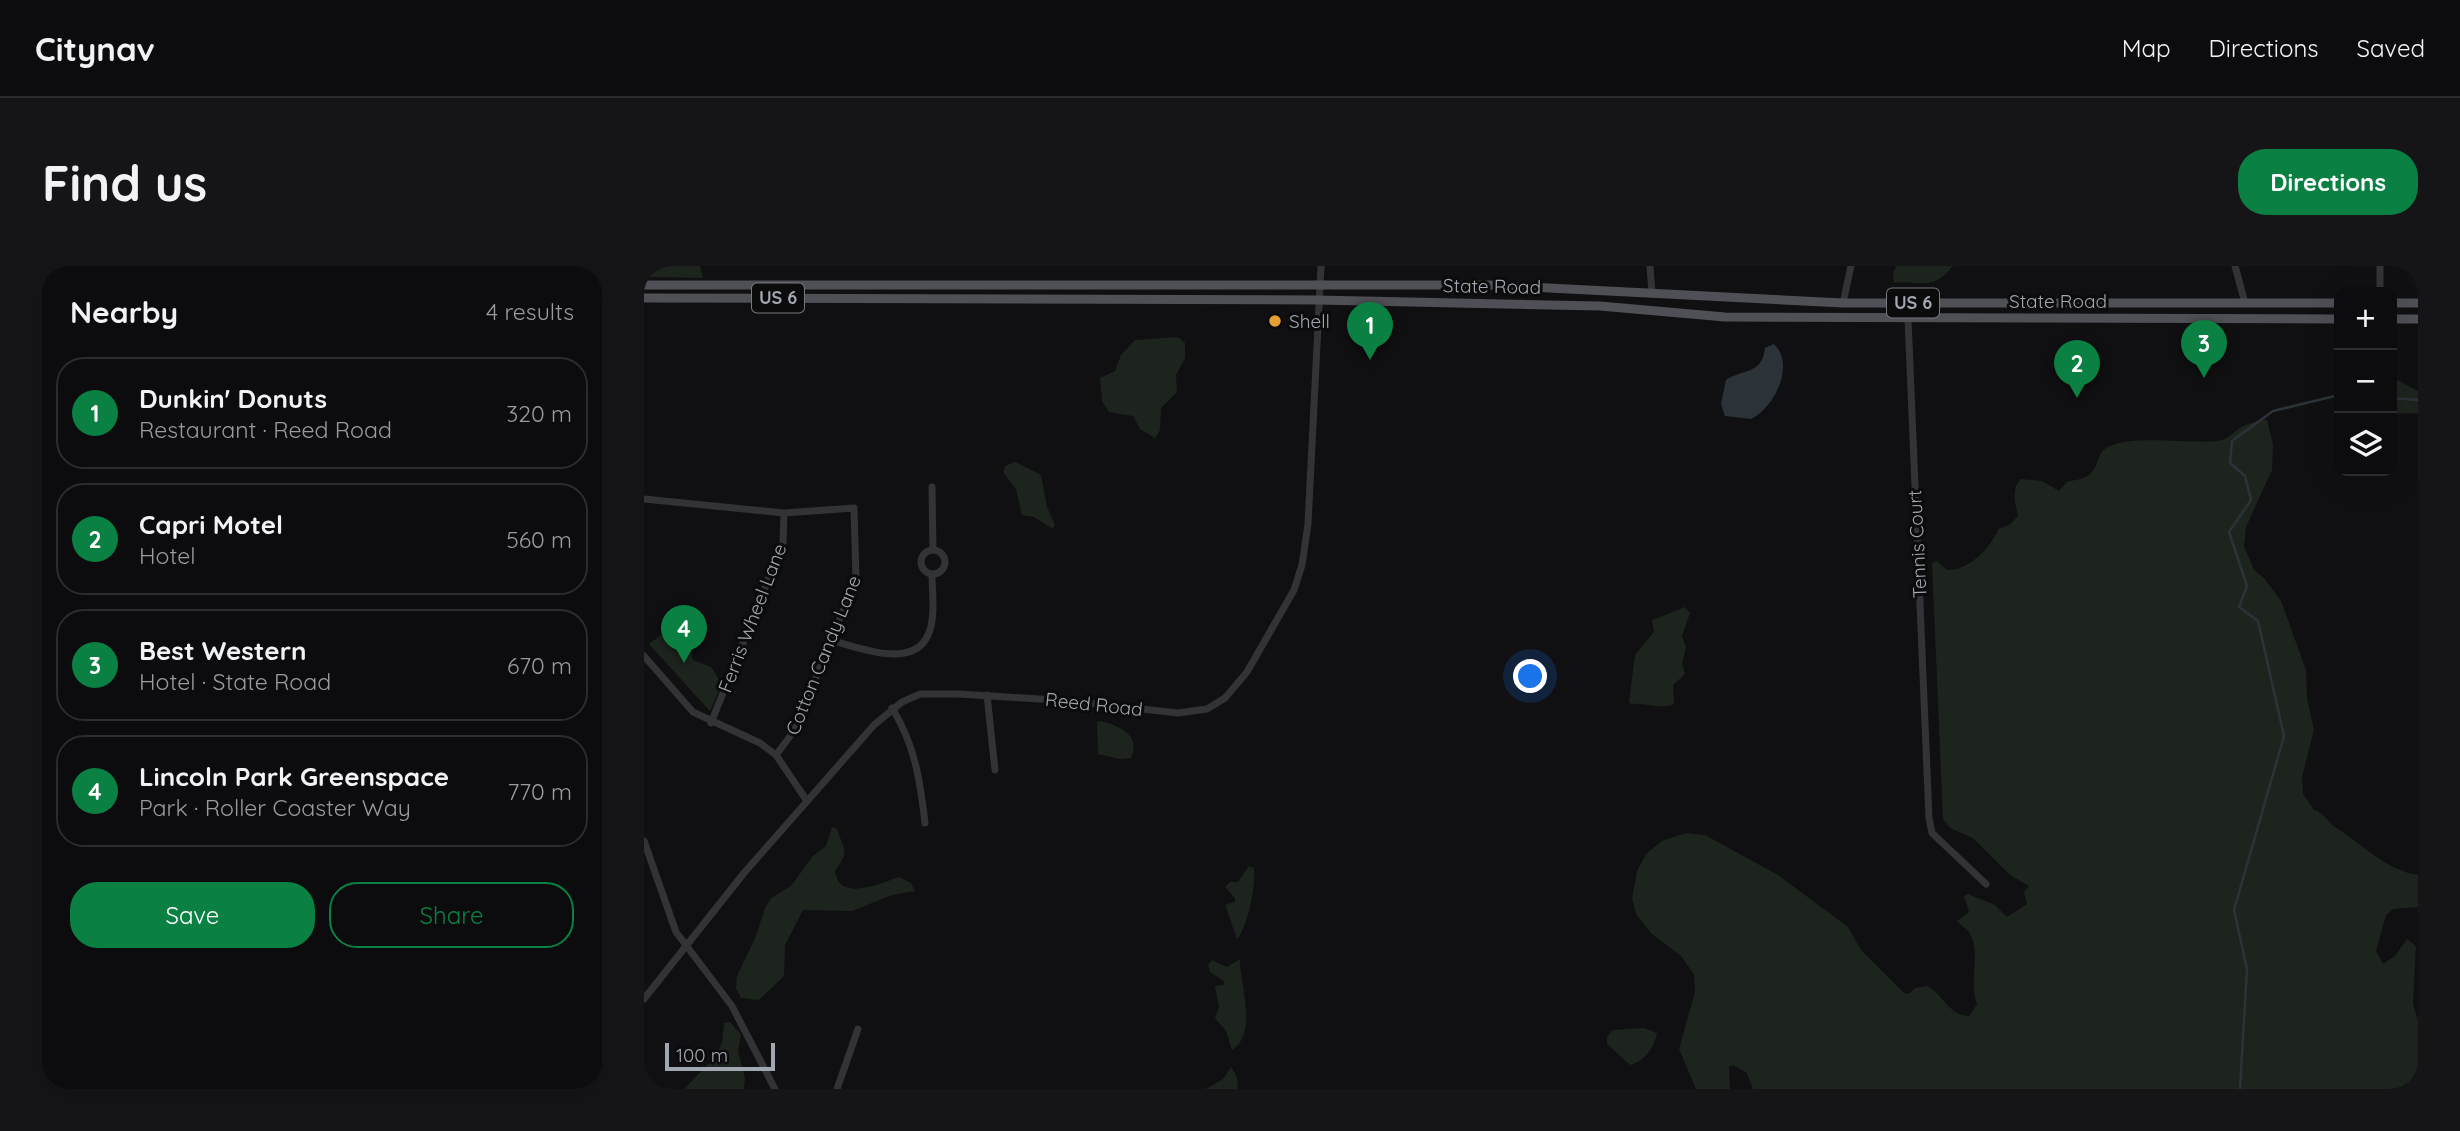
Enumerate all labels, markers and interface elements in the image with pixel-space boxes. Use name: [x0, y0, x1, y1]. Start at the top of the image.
text: Citynav: [35, 28, 155, 69]
text: Map: [2122, 33, 2171, 63]
text: Directions: [2209, 33, 2319, 63]
text: Saved: [2357, 33, 2425, 63]
button: Directions: [2238, 149, 2418, 215]
text: Find us: [42, 152, 207, 213]
street label: State Road: [1443, 273, 1541, 299]
road number: US 6: [752, 283, 804, 312]
map controls: [2334, 287, 2397, 476]
button: +: [2334, 287, 2397, 350]
road number: US 6: [1887, 288, 1939, 318]
street label: State Road: [2009, 289, 2107, 313]
text: Nearby: [70, 293, 178, 331]
text: 4 results: [486, 297, 574, 326]
pin: 1: [1347, 302, 1393, 360]
place label: Shell: [1289, 309, 1330, 333]
marker: Shell: [1267, 313, 1283, 329]
pin: 3: [2181, 320, 2227, 378]
pin: 2: [2054, 340, 2100, 398]
button: −: [2334, 350, 2397, 413]
text: Dunkin' Donuts: [139, 382, 327, 415]
text: 1: [91, 399, 99, 428]
text: 320 m: [506, 399, 572, 428]
button: layers: [2334, 413, 2397, 476]
text: Restaurant · Reed Road: [139, 415, 392, 444]
street label: Tennis Court: [1902, 489, 1932, 599]
text: Capri Motel: [139, 508, 283, 541]
text: 2: [88, 525, 102, 554]
text: 560 m: [506, 525, 572, 554]
street label: Ferris Wheel Lane: [713, 540, 791, 696]
text: Hotel: [139, 541, 195, 570]
street label: Cotton Candy Lane: [780, 572, 866, 738]
pin: 4: [661, 605, 707, 663]
text: Best Western: [139, 634, 306, 667]
text: 3: [89, 651, 101, 680]
text: 670 m: [507, 651, 572, 680]
your location: [1513, 659, 1547, 693]
text: Hotel · State Road: [139, 667, 331, 696]
street label: Reed Road: [1044, 687, 1144, 721]
text: Lincoln Park Greenspace: [139, 760, 449, 793]
text: 4: [88, 777, 102, 806]
text: 770 m: [507, 777, 572, 806]
text: Park · Roller Coaster Way: [139, 793, 411, 822]
button: Save: [70, 882, 315, 948]
button: Share: [329, 882, 574, 948]
scale bar: [665, 1040, 775, 1072]
text: 100 m: [676, 1043, 728, 1067]

